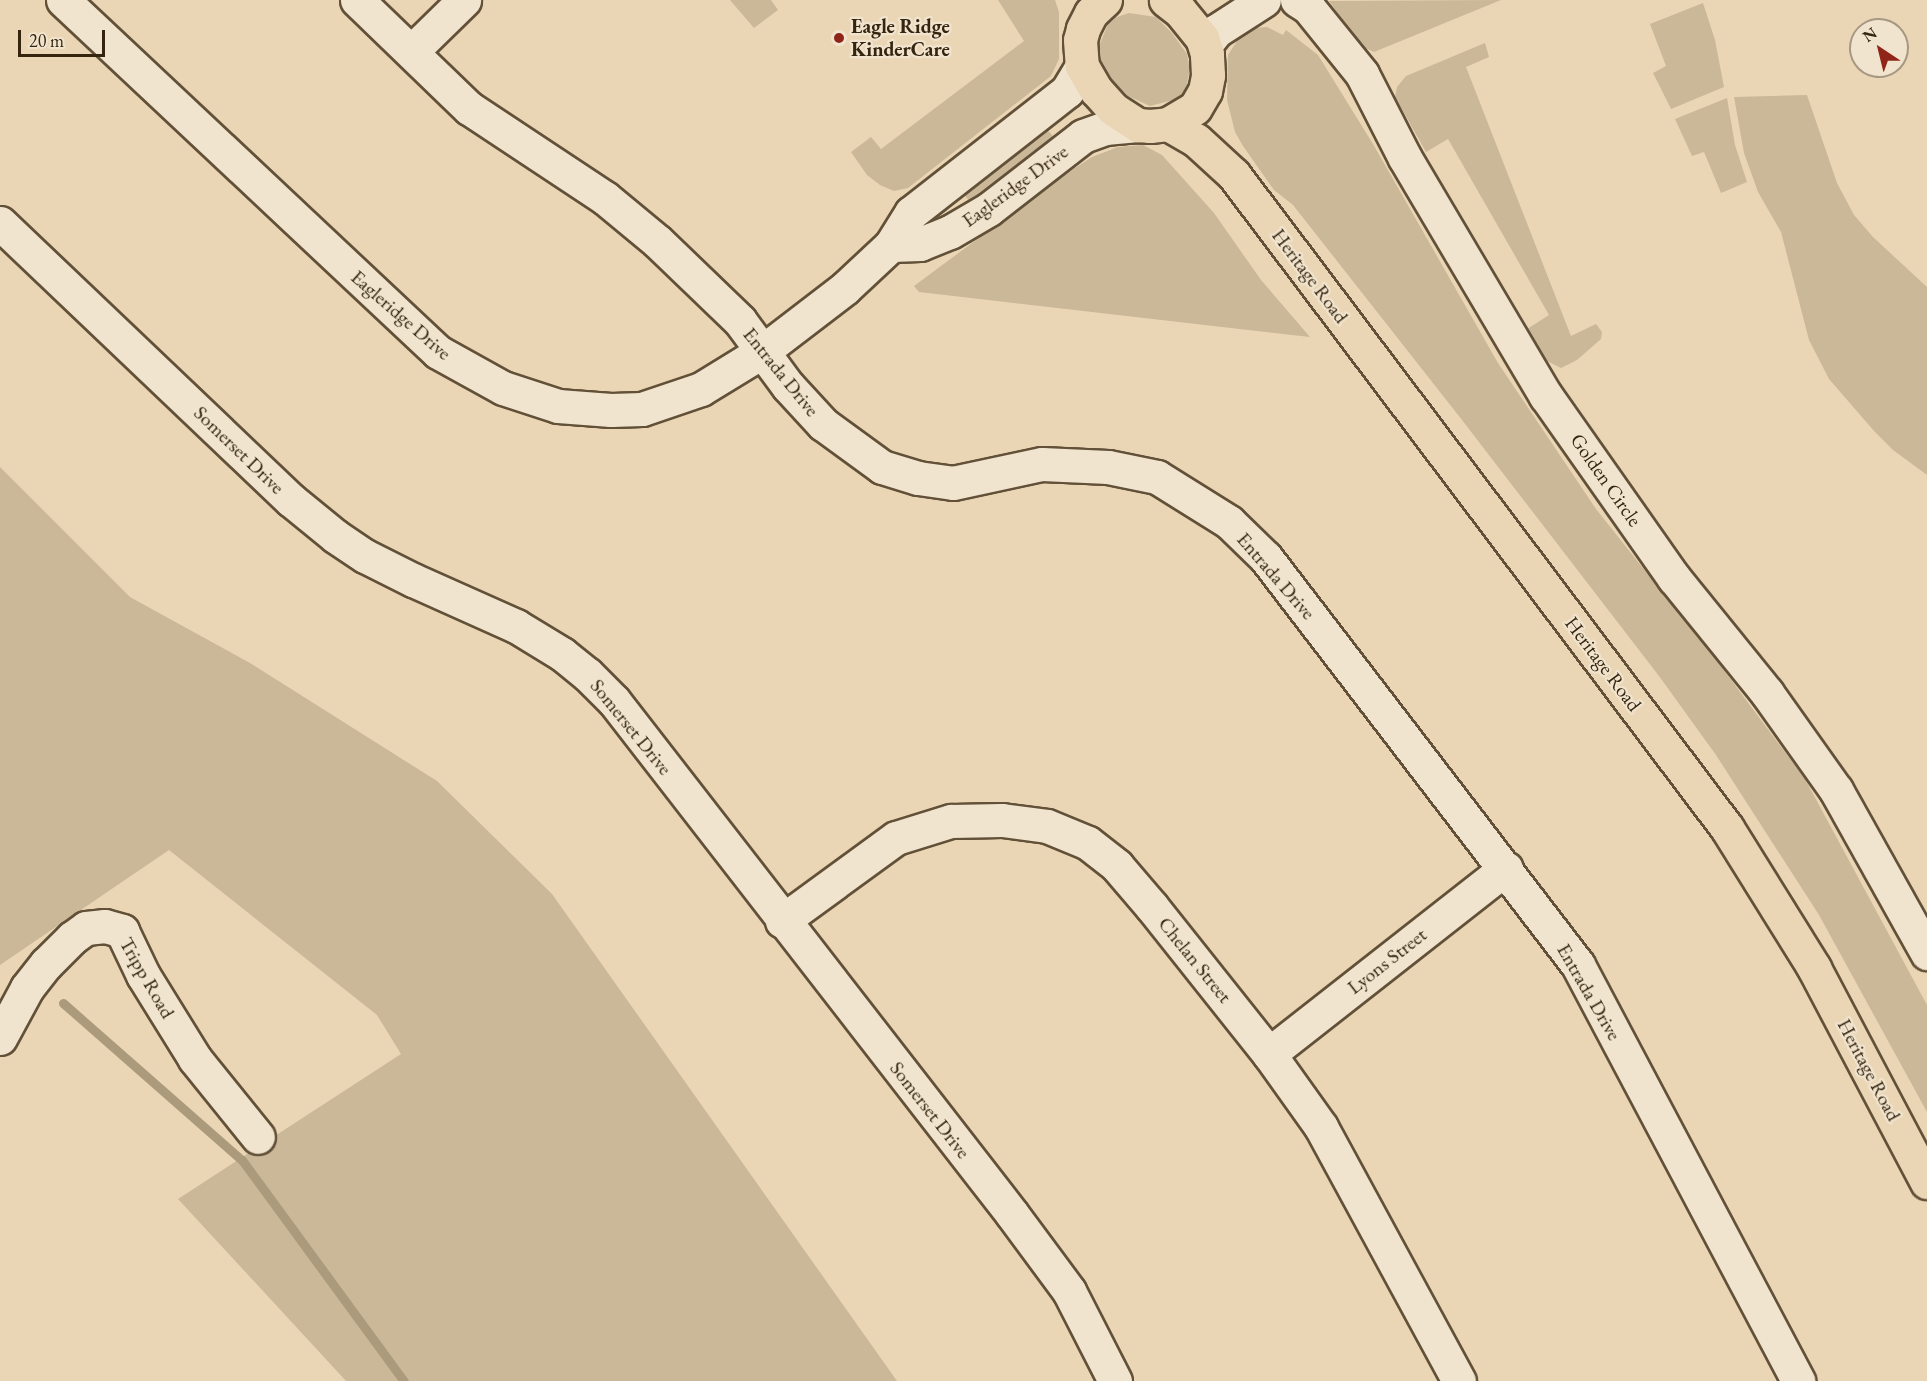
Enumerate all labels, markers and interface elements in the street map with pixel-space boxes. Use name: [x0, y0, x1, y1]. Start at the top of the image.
place label: Eagle Ridge KinderCare: [851, 14, 950, 61]
scale bar: [21, 18, 108, 56]
north arrow: [1849, 18, 1909, 78]
text: N: [1858, 22, 1881, 47]
text: 20 m: [29, 29, 64, 52]
marker: Eagle Ridge KinderCare: [832, 31, 846, 45]
street label: Eagleridge Drive: [957, 140, 1073, 232]
street label: Heritage Road: [1267, 224, 1353, 328]
street label: Eagleridge Drive: [346, 265, 456, 365]
street label: Entrada Drive: [738, 323, 824, 421]
street label: Somerset Drive: [189, 401, 289, 499]
street label: Golden Circle: [1565, 429, 1647, 531]
street label: Entrada Drive: [1232, 528, 1320, 624]
street label: Heritage Road: [1560, 612, 1646, 716]
street label: Somerset Drive: [585, 674, 677, 780]
street label: Chelan Street: [1153, 912, 1237, 1008]
street label: Lyons Street: [1343, 923, 1431, 999]
street label: Tripp Road: [114, 933, 180, 1023]
street label: Entrada Drive: [1552, 939, 1626, 1045]
street label: Heritage Road: [1832, 1015, 1906, 1125]
street label: Somerset Drive: [885, 1057, 975, 1163]

